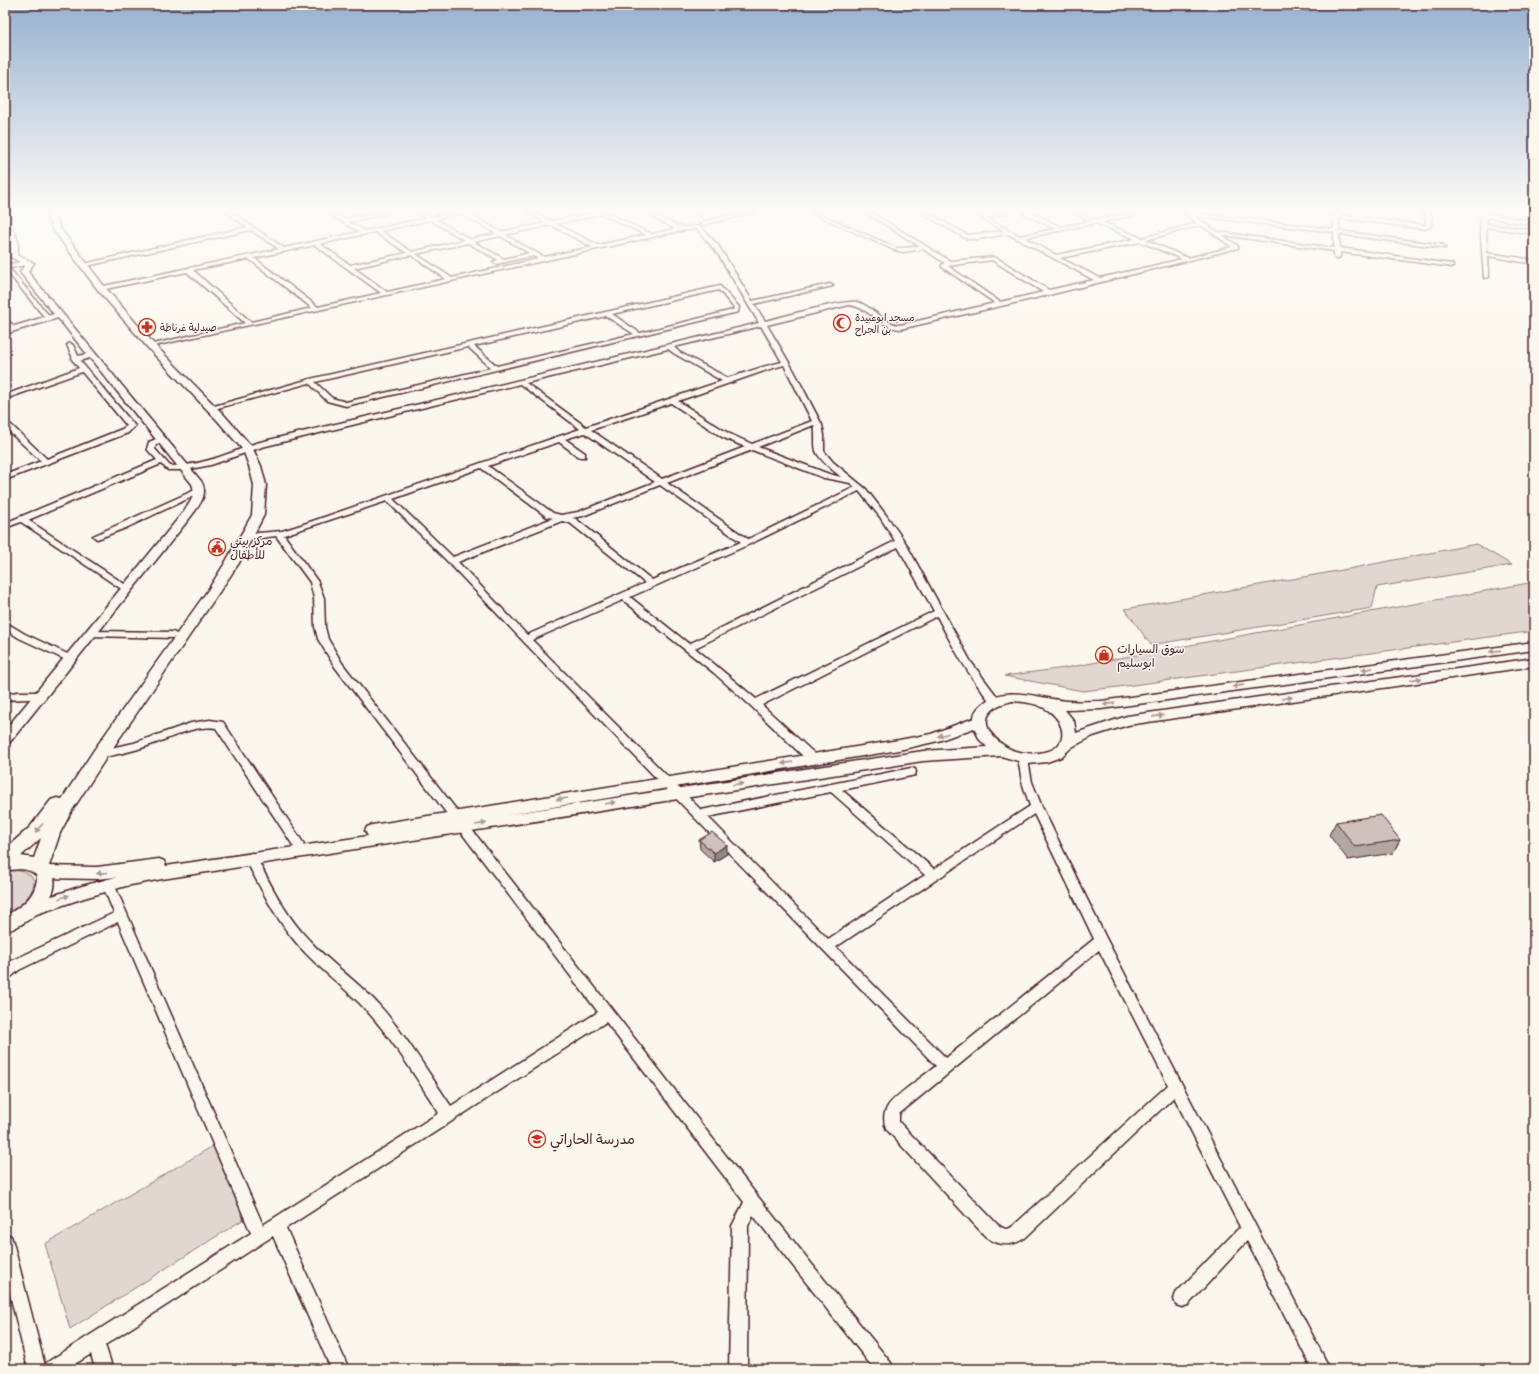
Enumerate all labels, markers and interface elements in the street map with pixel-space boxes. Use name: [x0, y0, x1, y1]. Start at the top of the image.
place label: مسجد ابوعبيدة بن الجراح: [855, 311, 915, 337]
mosque icon: مسجد ابوعبيدة بن الجراح: [832, 313, 852, 333]
pharmacy icon: صيدلية غرناطة: [137, 317, 157, 337]
place label: صيدلية غرناطة: [160, 321, 217, 334]
place label: مركز بيتي للأطفال: [230, 533, 272, 562]
public building icon: مركز بيتي للأطفال: [207, 537, 227, 557]
place label: سوق السيارات ابوسليم: [1117, 641, 1184, 672]
shop icon: سوق السيارات ابوسليم: [1094, 645, 1114, 665]
one-way arrow: [1489, 648, 1501, 654]
one-way arrow: [1360, 666, 1373, 672]
one-way arrow: [1410, 676, 1422, 682]
one-way arrow: [1232, 683, 1244, 689]
one-way arrow: [1281, 695, 1293, 701]
one-way arrow: [1103, 701, 1115, 707]
one-way arrow: [1152, 713, 1164, 719]
one-way arrow: [937, 732, 949, 738]
one-way arrow: [781, 760, 794, 766]
one-way arrow: [732, 781, 744, 787]
one-way arrow: [556, 796, 569, 802]
one-way arrow: [603, 800, 616, 806]
one-way arrow: [475, 820, 487, 826]
one-way arrow: [34, 823, 43, 834]
one-way arrow: [96, 869, 108, 876]
one-way arrow: [58, 894, 70, 900]
school or university icon: مدرسة الحاراتي: [527, 1129, 547, 1149]
place label: مدرسة الحاراتي: [550, 1130, 635, 1152]

